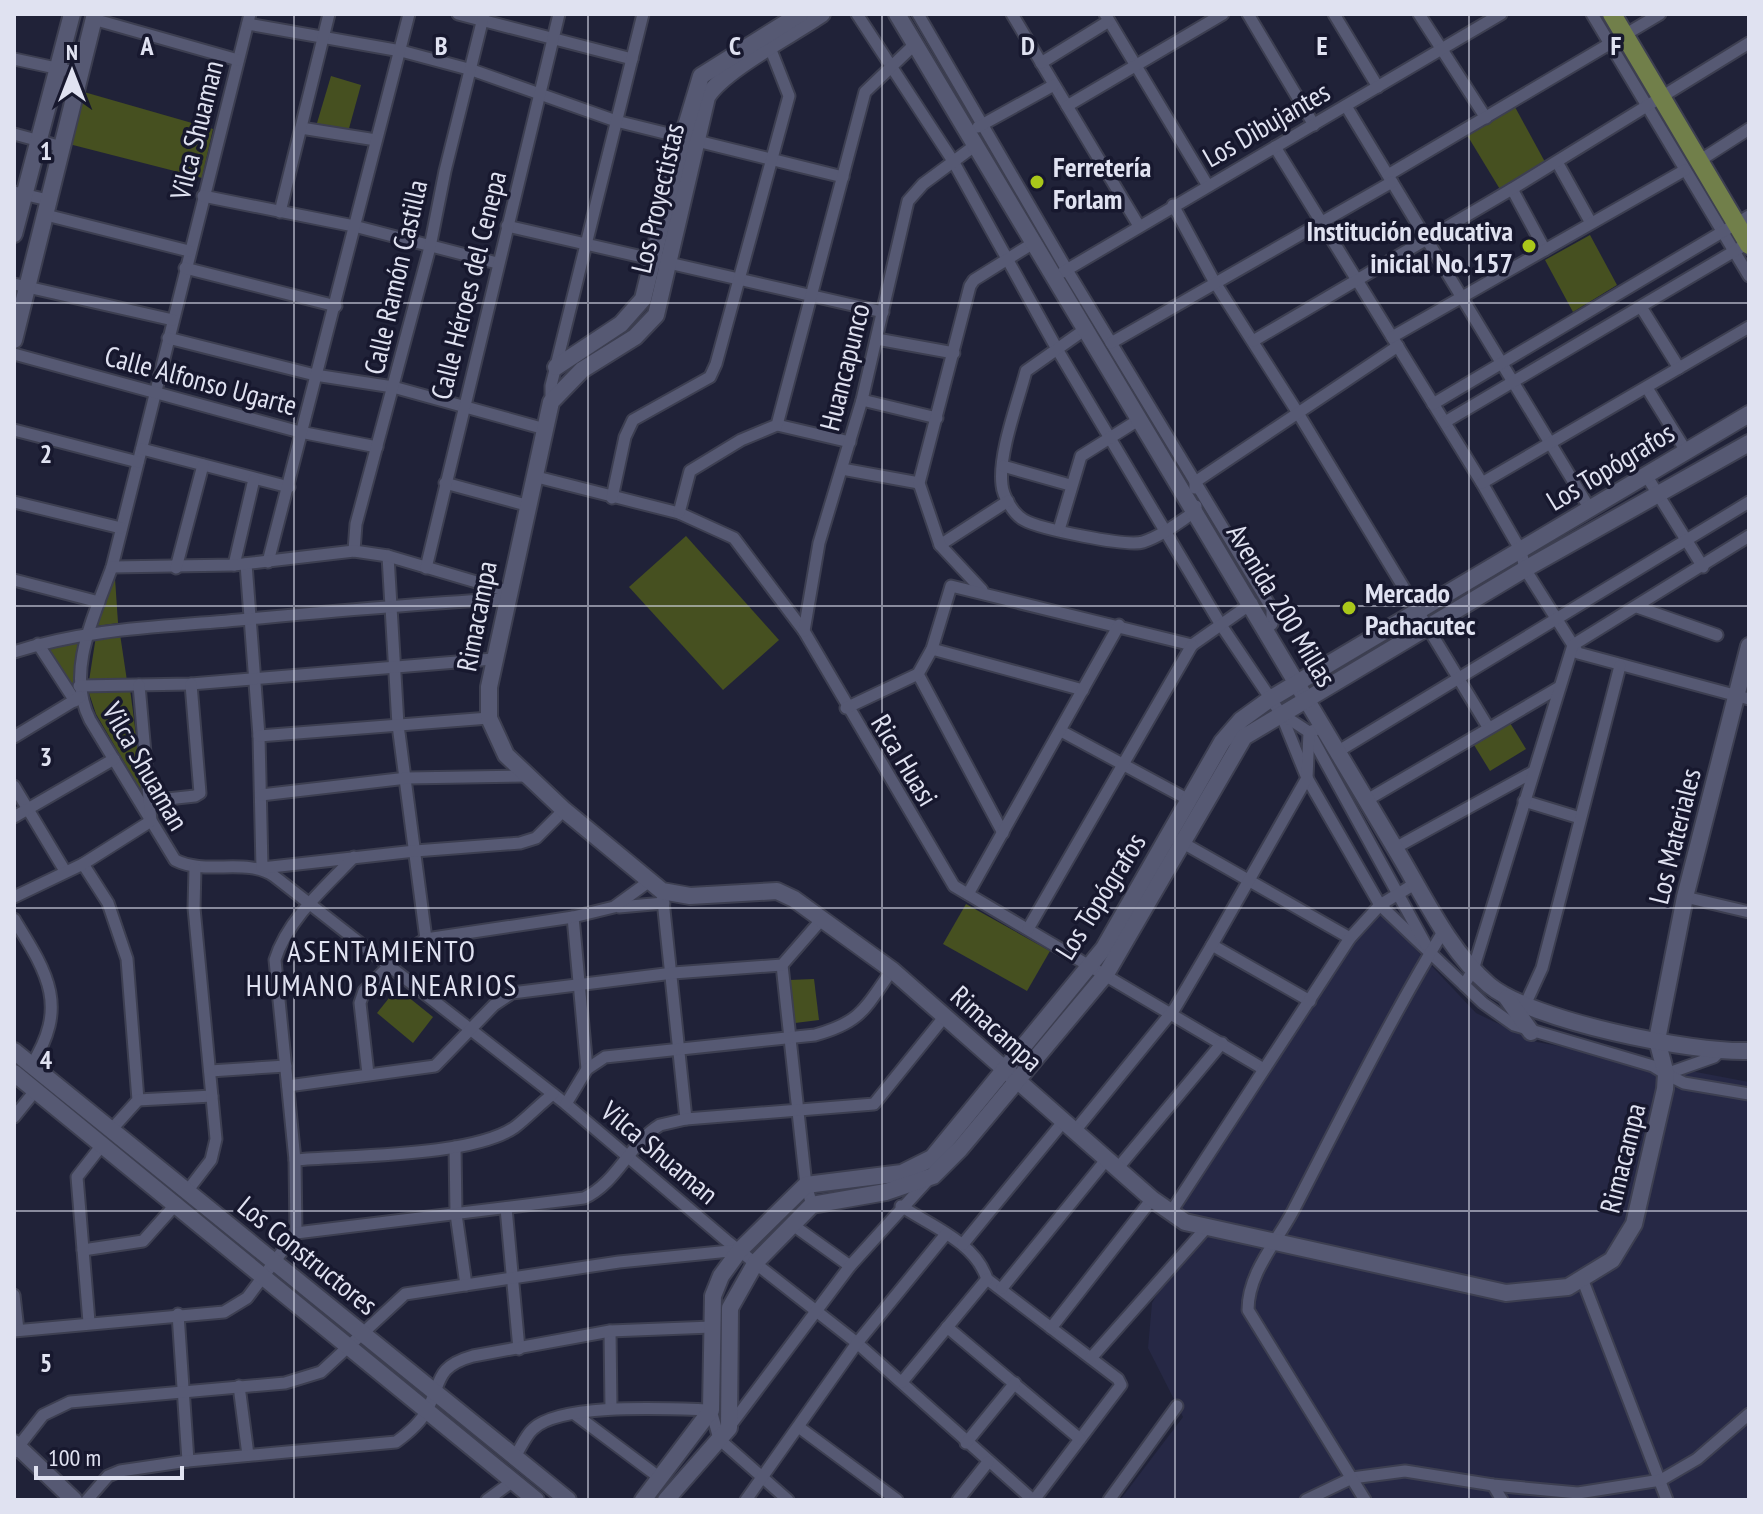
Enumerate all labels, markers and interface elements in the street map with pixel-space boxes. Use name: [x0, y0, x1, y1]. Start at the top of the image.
text: A: [139, 29, 154, 62]
text: B: [435, 29, 448, 62]
text: C: [729, 29, 741, 62]
text: D: [1021, 29, 1035, 62]
text: E: [1316, 29, 1328, 62]
text: F: [1611, 29, 1622, 62]
north arrow: [32, 32, 112, 112]
text: N: [66, 38, 78, 66]
street label: Vilca Shuaman: [161, 57, 231, 204]
street label: Los Dibujantes: [1196, 73, 1336, 175]
street label: Los Proyectistas: [622, 119, 692, 277]
text: 1: [40, 134, 52, 167]
place label: Ferretería Forlam: [1053, 148, 1151, 217]
street label: Calle Héroes del Cenepa: [422, 167, 514, 403]
marker: Ferretería Forlam: [1028, 173, 1046, 191]
street label: Calle Ramón Castilla: [355, 176, 435, 378]
place label: Institución educativa inicial No. 157: [1307, 212, 1513, 281]
marker: Institución educativa inicial No. 157: [1520, 237, 1538, 255]
street label: Huancapunco: [810, 299, 878, 435]
street label: Calle Alfonso Ugarte: [101, 337, 301, 423]
street label: Los Topógrafos: [1539, 413, 1681, 519]
text: 2: [40, 437, 52, 470]
street label: Avenida 200 Millas: [1219, 517, 1345, 693]
street label: Rimacampa: [447, 558, 505, 674]
place label: Mercado Pachacutec: [1365, 574, 1476, 643]
marker: Mercado Pachacutec: [1340, 599, 1358, 617]
street label: Vilca Shuaman: [94, 694, 198, 837]
street label: Rica Huasi: [863, 707, 947, 813]
text: 3: [40, 740, 52, 773]
street label: Los Materiales: [1639, 764, 1709, 908]
street label: Los Topógrafos: [1047, 826, 1153, 966]
district label: ASENTAMIENTO HUMANO BALNEARIOS: [246, 931, 518, 1004]
street label: Rimacampa: [943, 977, 1051, 1079]
text: 4: [40, 1043, 53, 1076]
street label: Vilca Shuaman: [593, 1092, 726, 1212]
street label: Rimacampa: [1591, 1099, 1653, 1217]
street label: Los Constructores: [230, 1187, 386, 1323]
text: 5: [40, 1346, 52, 1379]
scale bar: [36, 1430, 182, 1480]
text: 100 m: [48, 1442, 101, 1473]

